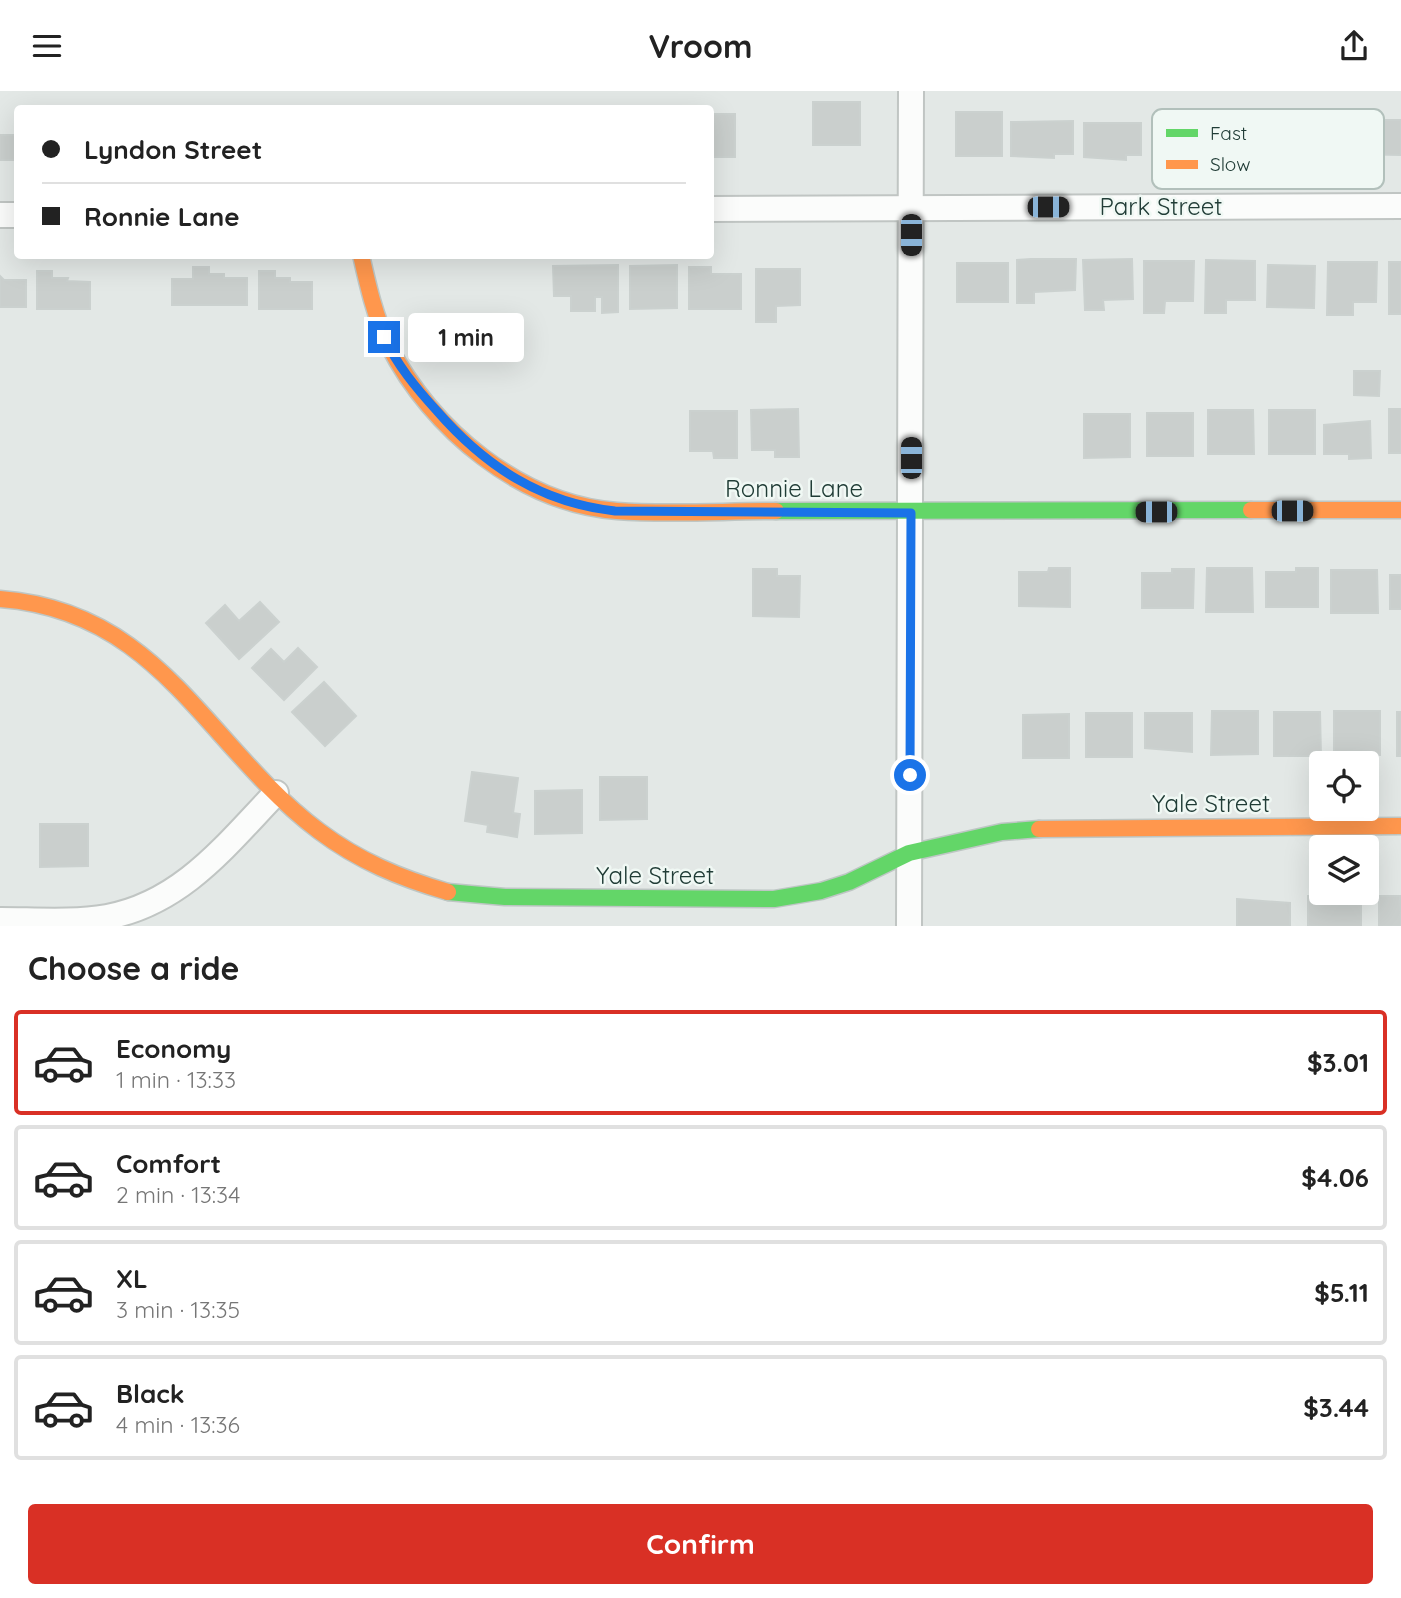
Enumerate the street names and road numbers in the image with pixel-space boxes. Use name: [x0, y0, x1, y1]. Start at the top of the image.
street label: Park Street: [1100, 191, 1222, 221]
street label: Ronnie Lane: [725, 473, 863, 503]
street label: Yale Street: [1152, 788, 1270, 818]
street label: Yale Street: [596, 860, 714, 890]

